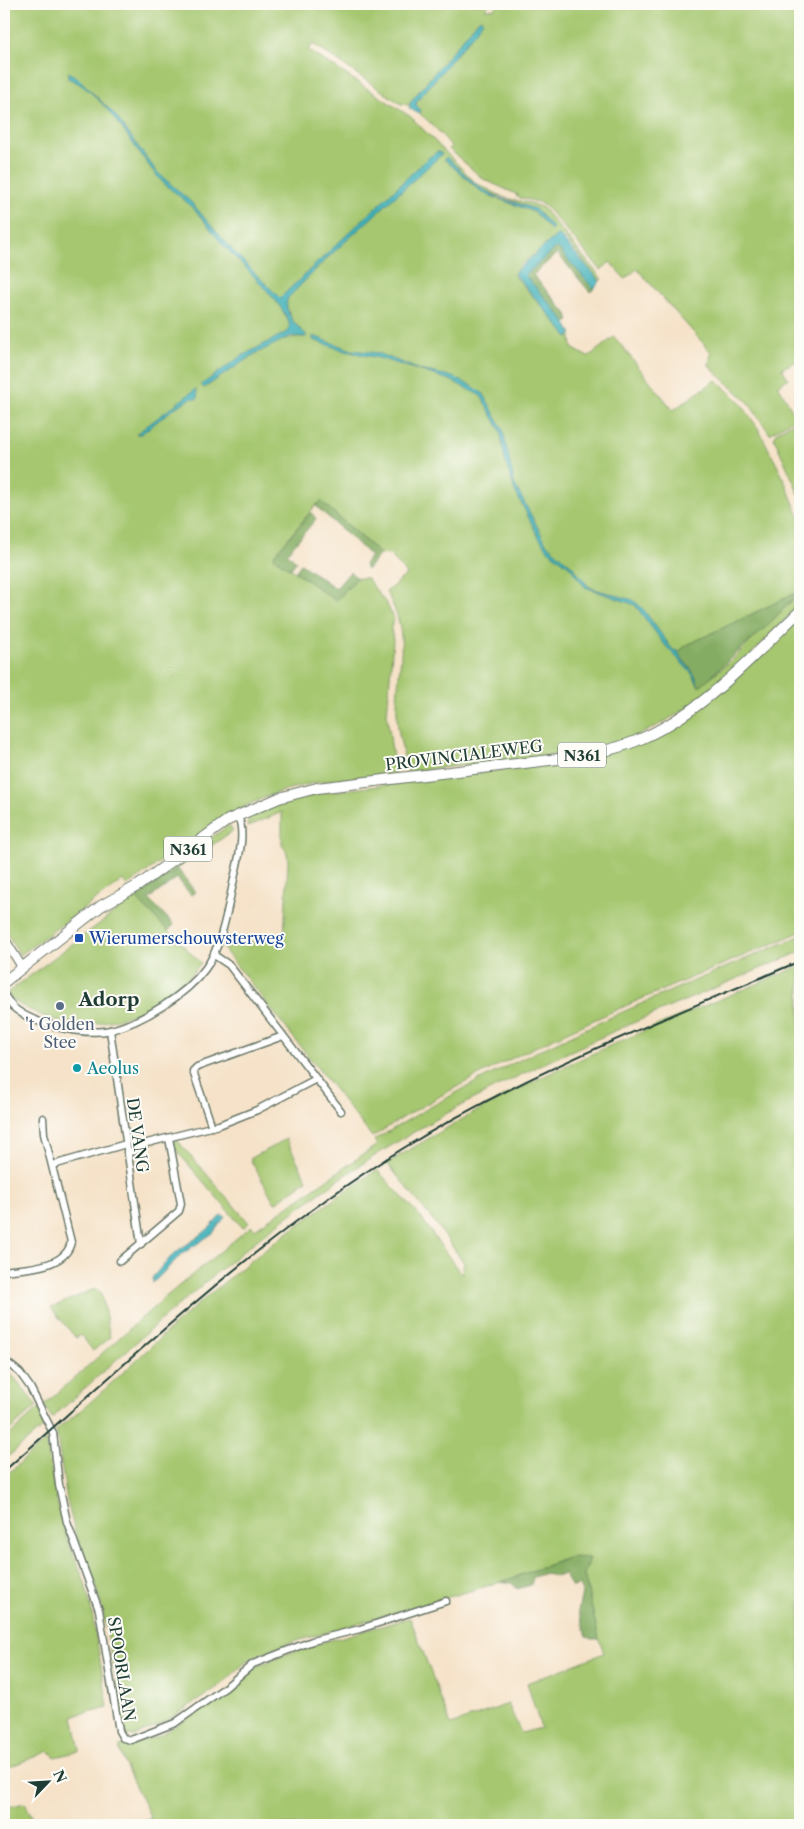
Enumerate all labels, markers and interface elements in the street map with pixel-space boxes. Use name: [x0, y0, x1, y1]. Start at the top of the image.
street label: PROVINCIALEWEG: [384, 735, 544, 775]
road number: N361: [558, 742, 606, 768]
road number: N361: [164, 836, 212, 862]
place label: Wierumerschouwsterweg: [88, 928, 284, 948]
marker: Wierumerschouwsterweg: [73, 932, 85, 944]
district label: Adorp: [77, 988, 140, 1011]
marker: 't Golden Stee: [54, 1000, 66, 1012]
place label: 't Golden Stee: [25, 1014, 95, 1052]
place label: Aeolus: [86, 1058, 139, 1078]
marker: Aeolus: [71, 1062, 83, 1074]
street label: DE VANG: [123, 1096, 153, 1174]
street label: SPOORLAAN: [104, 1615, 140, 1723]
north arrow: [22, 1756, 72, 1806]
text: N: [49, 1767, 71, 1786]

